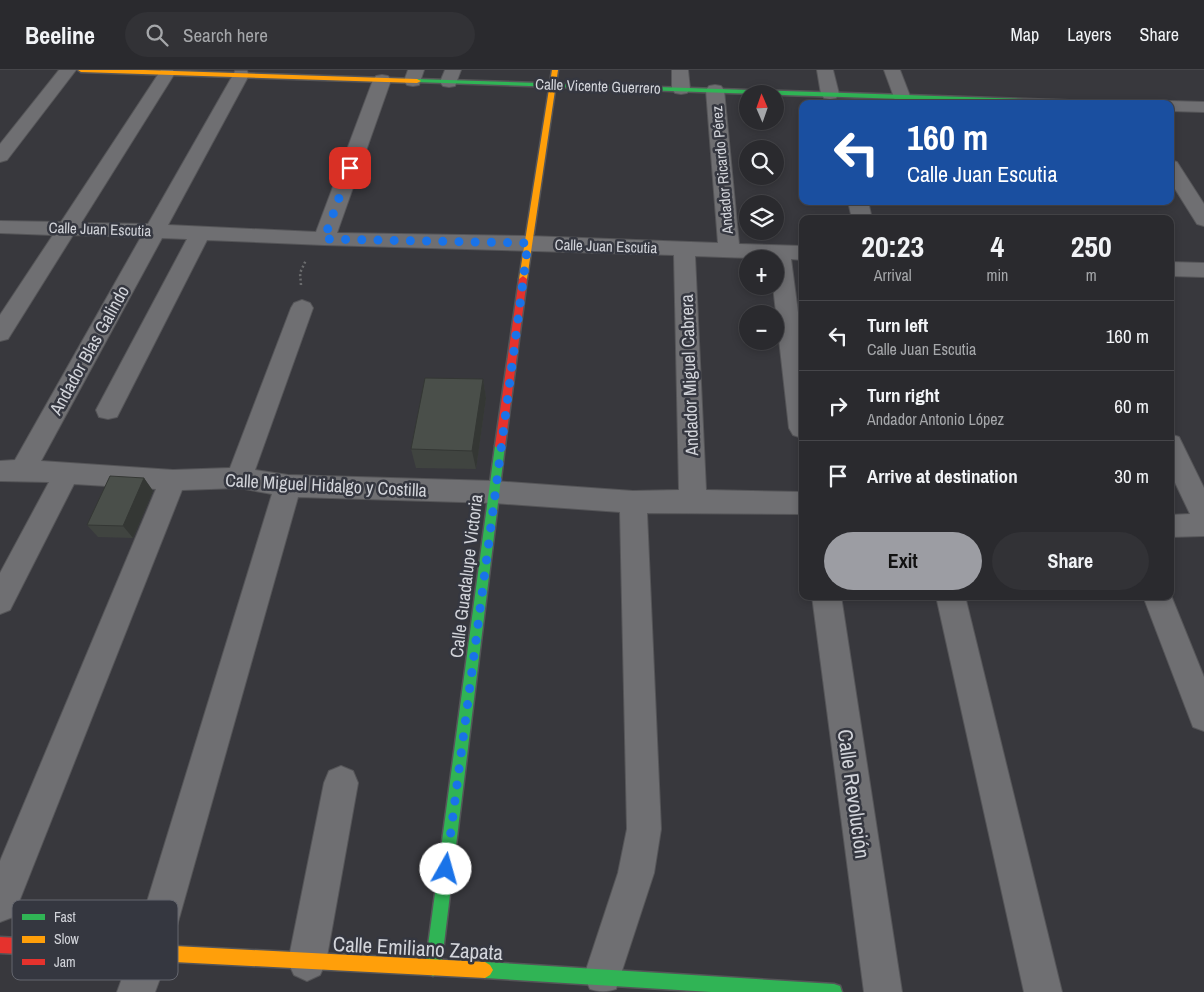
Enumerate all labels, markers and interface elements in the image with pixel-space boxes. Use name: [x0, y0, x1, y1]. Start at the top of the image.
search box: [125, 12, 475, 57]
text: Beeline: [25, 19, 95, 51]
icon: search: [143, 21, 171, 49]
text: Search here: [183, 22, 268, 48]
text: Map: [1011, 22, 1039, 47]
text: Layers: [1067, 22, 1112, 47]
text: Share: [1140, 22, 1179, 47]
street label: Calle Vicente Guerrero: [535, 73, 661, 99]
north arrow: [739, 85, 784, 130]
map controls: [739, 85, 784, 350]
street label: Andador Ricardo Pérez: [706, 105, 738, 236]
text: 160 m: [907, 114, 988, 161]
icon: left: [824, 120, 889, 185]
button: search: [739, 140, 784, 185]
pin: [329, 147, 371, 189]
icon: arrive: [336, 154, 364, 182]
text: Calle Juan Escutia: [907, 159, 1057, 189]
button: layers: [739, 195, 784, 240]
street label: Calle Juan Escutia: [48, 217, 152, 241]
text: 20:23: [861, 226, 924, 266]
text: 4: [991, 226, 1004, 266]
text: 250: [1071, 226, 1112, 266]
street label: Calle Juan Escutia: [554, 234, 658, 258]
button: +: [739, 250, 784, 295]
text: Arrival: [874, 264, 912, 286]
text: min: [986, 264, 1008, 286]
text: m: [1086, 264, 1097, 286]
street label: Andador Blas Galindo: [43, 281, 135, 420]
street label: Andador Miguel Cabrera: [674, 294, 704, 457]
button: −: [739, 305, 784, 350]
text: Turn left: [867, 312, 928, 338]
icon: left: [824, 322, 852, 350]
text: 160 m: [1106, 323, 1149, 349]
text: Calle Juan Escutia: [867, 338, 976, 360]
text: Turn right: [867, 382, 939, 408]
icon: right: [824, 392, 852, 420]
text: 60 m: [1114, 393, 1149, 419]
text: Andador Antonio López: [867, 408, 1004, 430]
icon: arrive: [824, 462, 852, 490]
text: Arrive at destination: [867, 463, 1018, 489]
text: 30 m: [1114, 463, 1149, 489]
street label: Calle Miguel Hidalgo y Costilla: [225, 467, 427, 503]
street label: Calle Guadalupe Victoria: [444, 493, 488, 659]
button: Exit: [824, 532, 982, 590]
button: Share: [992, 532, 1149, 590]
street label: Calle Revolución: [831, 728, 877, 860]
position arrow: [419, 842, 471, 894]
legend: [12, 900, 178, 980]
text: Fast: [54, 908, 76, 926]
street label: Calle Emiliano Zapata: [332, 929, 504, 967]
text: Slow: [54, 930, 80, 948]
text: Jam: [54, 953, 76, 971]

